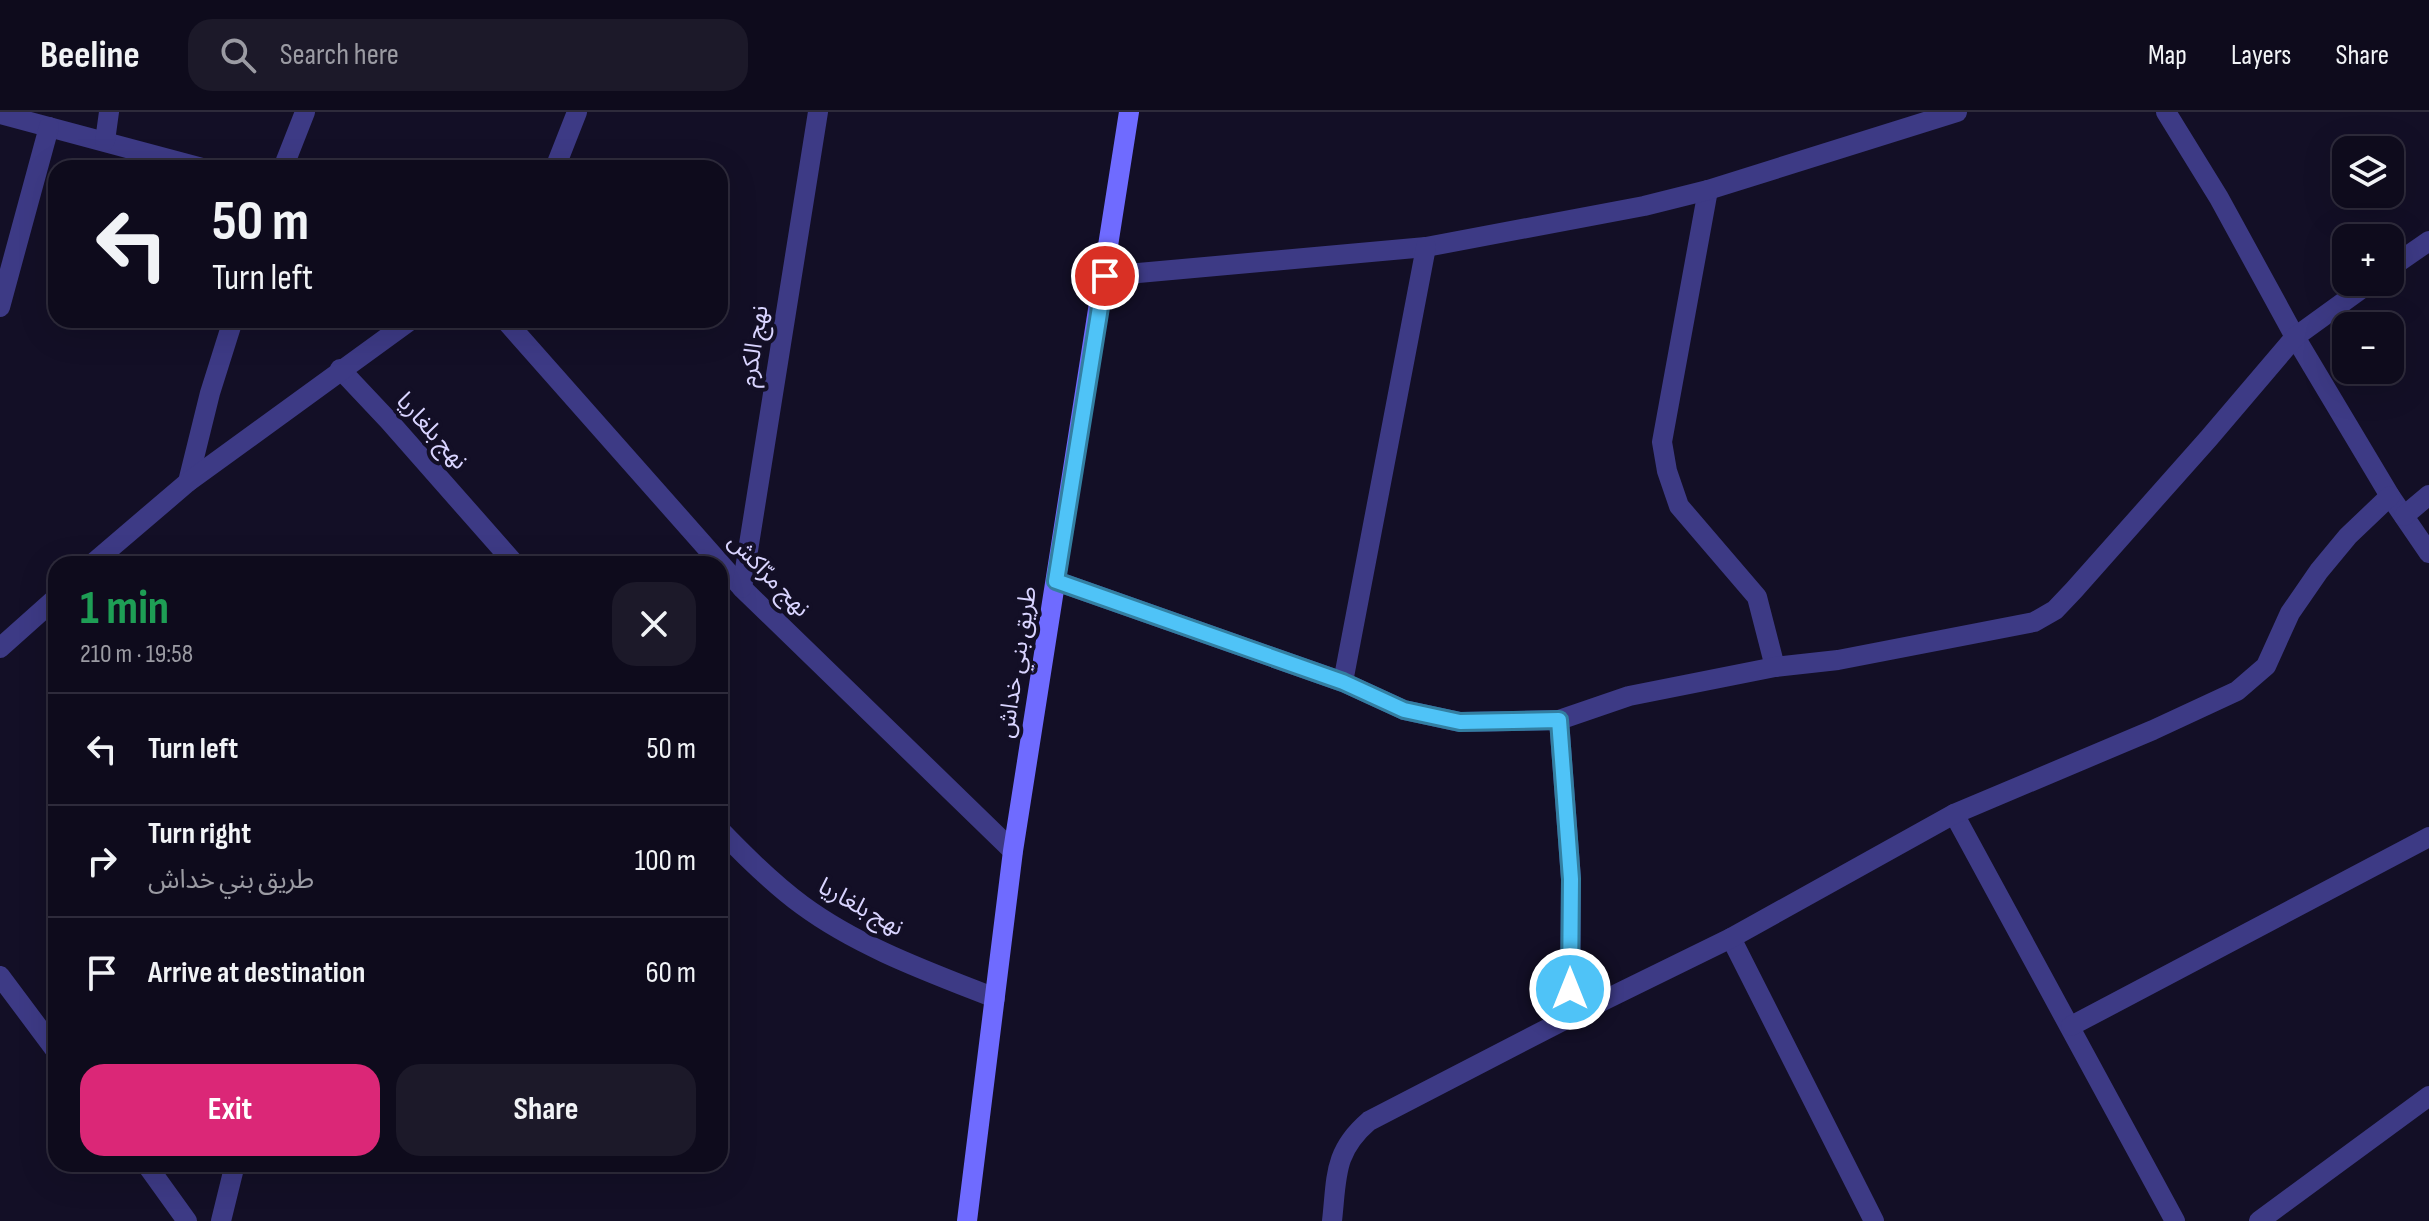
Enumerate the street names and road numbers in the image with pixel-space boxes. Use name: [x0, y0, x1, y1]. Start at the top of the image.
street label: نهج الكرم: [733, 303, 778, 389]
street label: نهج بلغاريا: [388, 387, 474, 477]
street label: نهج مرّاكش: [720, 527, 816, 624]
street label: طريق بني خداش: [991, 584, 1047, 740]
street label: نهج بلغاريا: [812, 872, 909, 944]

